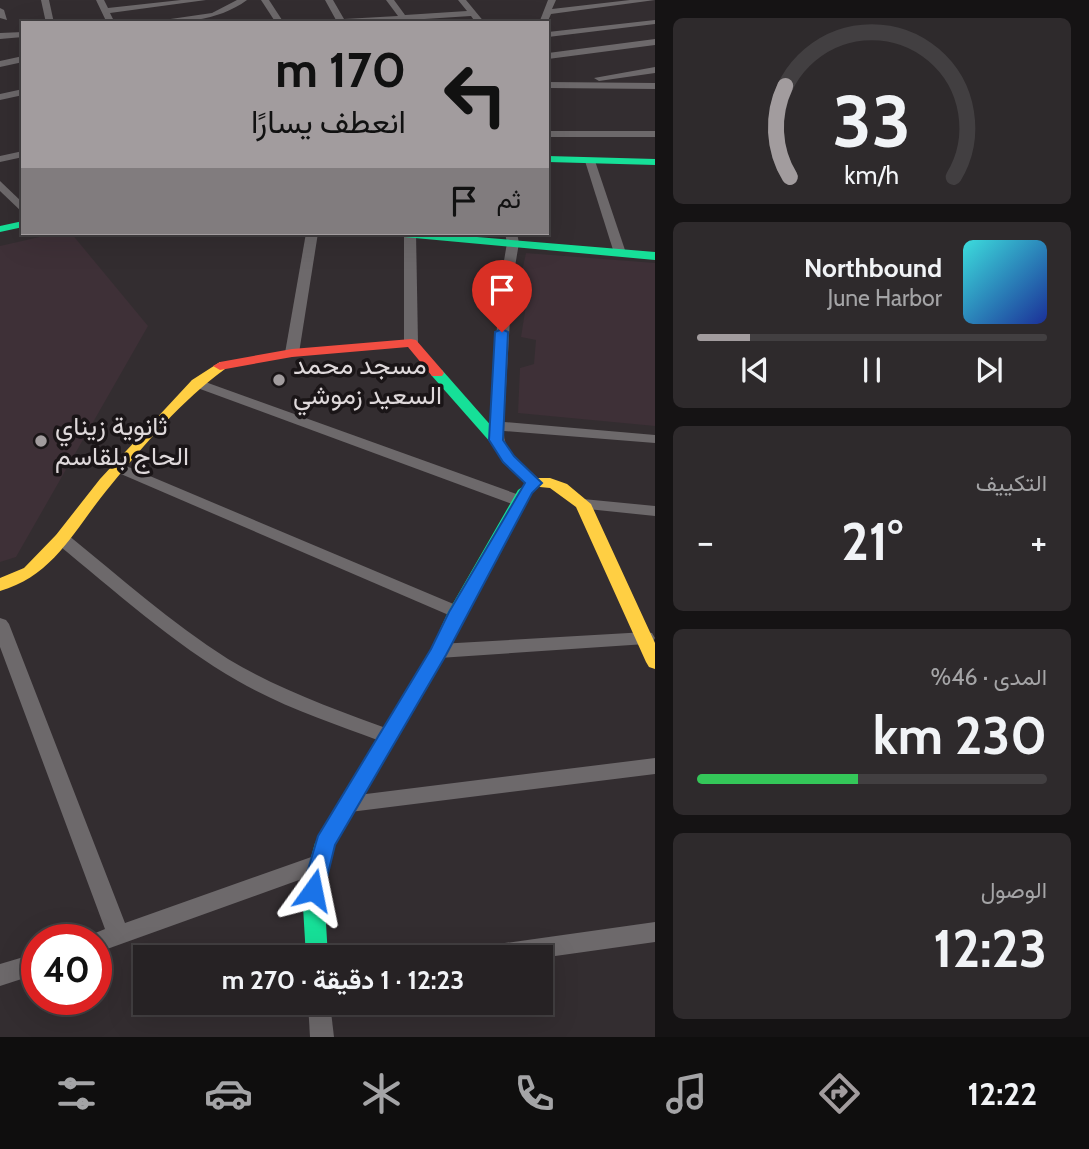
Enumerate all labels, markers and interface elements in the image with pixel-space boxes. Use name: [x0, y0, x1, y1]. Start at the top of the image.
text: 170 m: [275, 40, 406, 99]
icon: left: [430, 49, 521, 140]
text: 33: [833, 77, 911, 165]
text: انعطف يسارًا: [251, 102, 406, 141]
text: km/h: [845, 160, 899, 190]
icon: arrive: [445, 182, 483, 220]
text: ثم: [497, 183, 521, 215]
text: Northbound: [804, 252, 942, 284]
pin: [472, 260, 532, 332]
icon: arrive: [483, 271, 521, 309]
text: June Harbor: [828, 284, 942, 312]
place label: مسجد محمد السعيد زموشي: [293, 349, 442, 416]
icon: previous: [736, 351, 774, 389]
icon: pause: [853, 351, 891, 389]
icon: next: [970, 351, 1008, 389]
marker: مسجد محمد السعيد زموشي: [271, 372, 287, 388]
place label: ثانوية زيناي الحاج بلقاسم: [55, 410, 189, 474]
marker: ثانوية زيناي الحاج بلقاسم: [33, 433, 49, 449]
text: التكييف: [976, 469, 1047, 497]
text: 21°: [841, 510, 903, 573]
text: −: [697, 518, 714, 565]
text: +: [1030, 518, 1047, 565]
text: المدى · 46%: [931, 663, 1047, 691]
text: 230 km: [873, 704, 1047, 767]
position arrow: [276, 853, 350, 927]
text: الوصول: [981, 876, 1047, 904]
text: 12:23: [933, 917, 1047, 980]
speed limit sign: 40: [21, 924, 112, 1015]
text: 12:23 · 1 دقيقة · 270 m: [222, 964, 464, 996]
icon: filters: [52, 1069, 101, 1118]
icon: car: [204, 1069, 253, 1118]
icon: climate: [357, 1069, 406, 1118]
icon: phone: [510, 1069, 559, 1118]
icon: music: [662, 1069, 711, 1118]
icon: directions: [815, 1069, 864, 1118]
text: 12:22: [968, 1074, 1037, 1113]

